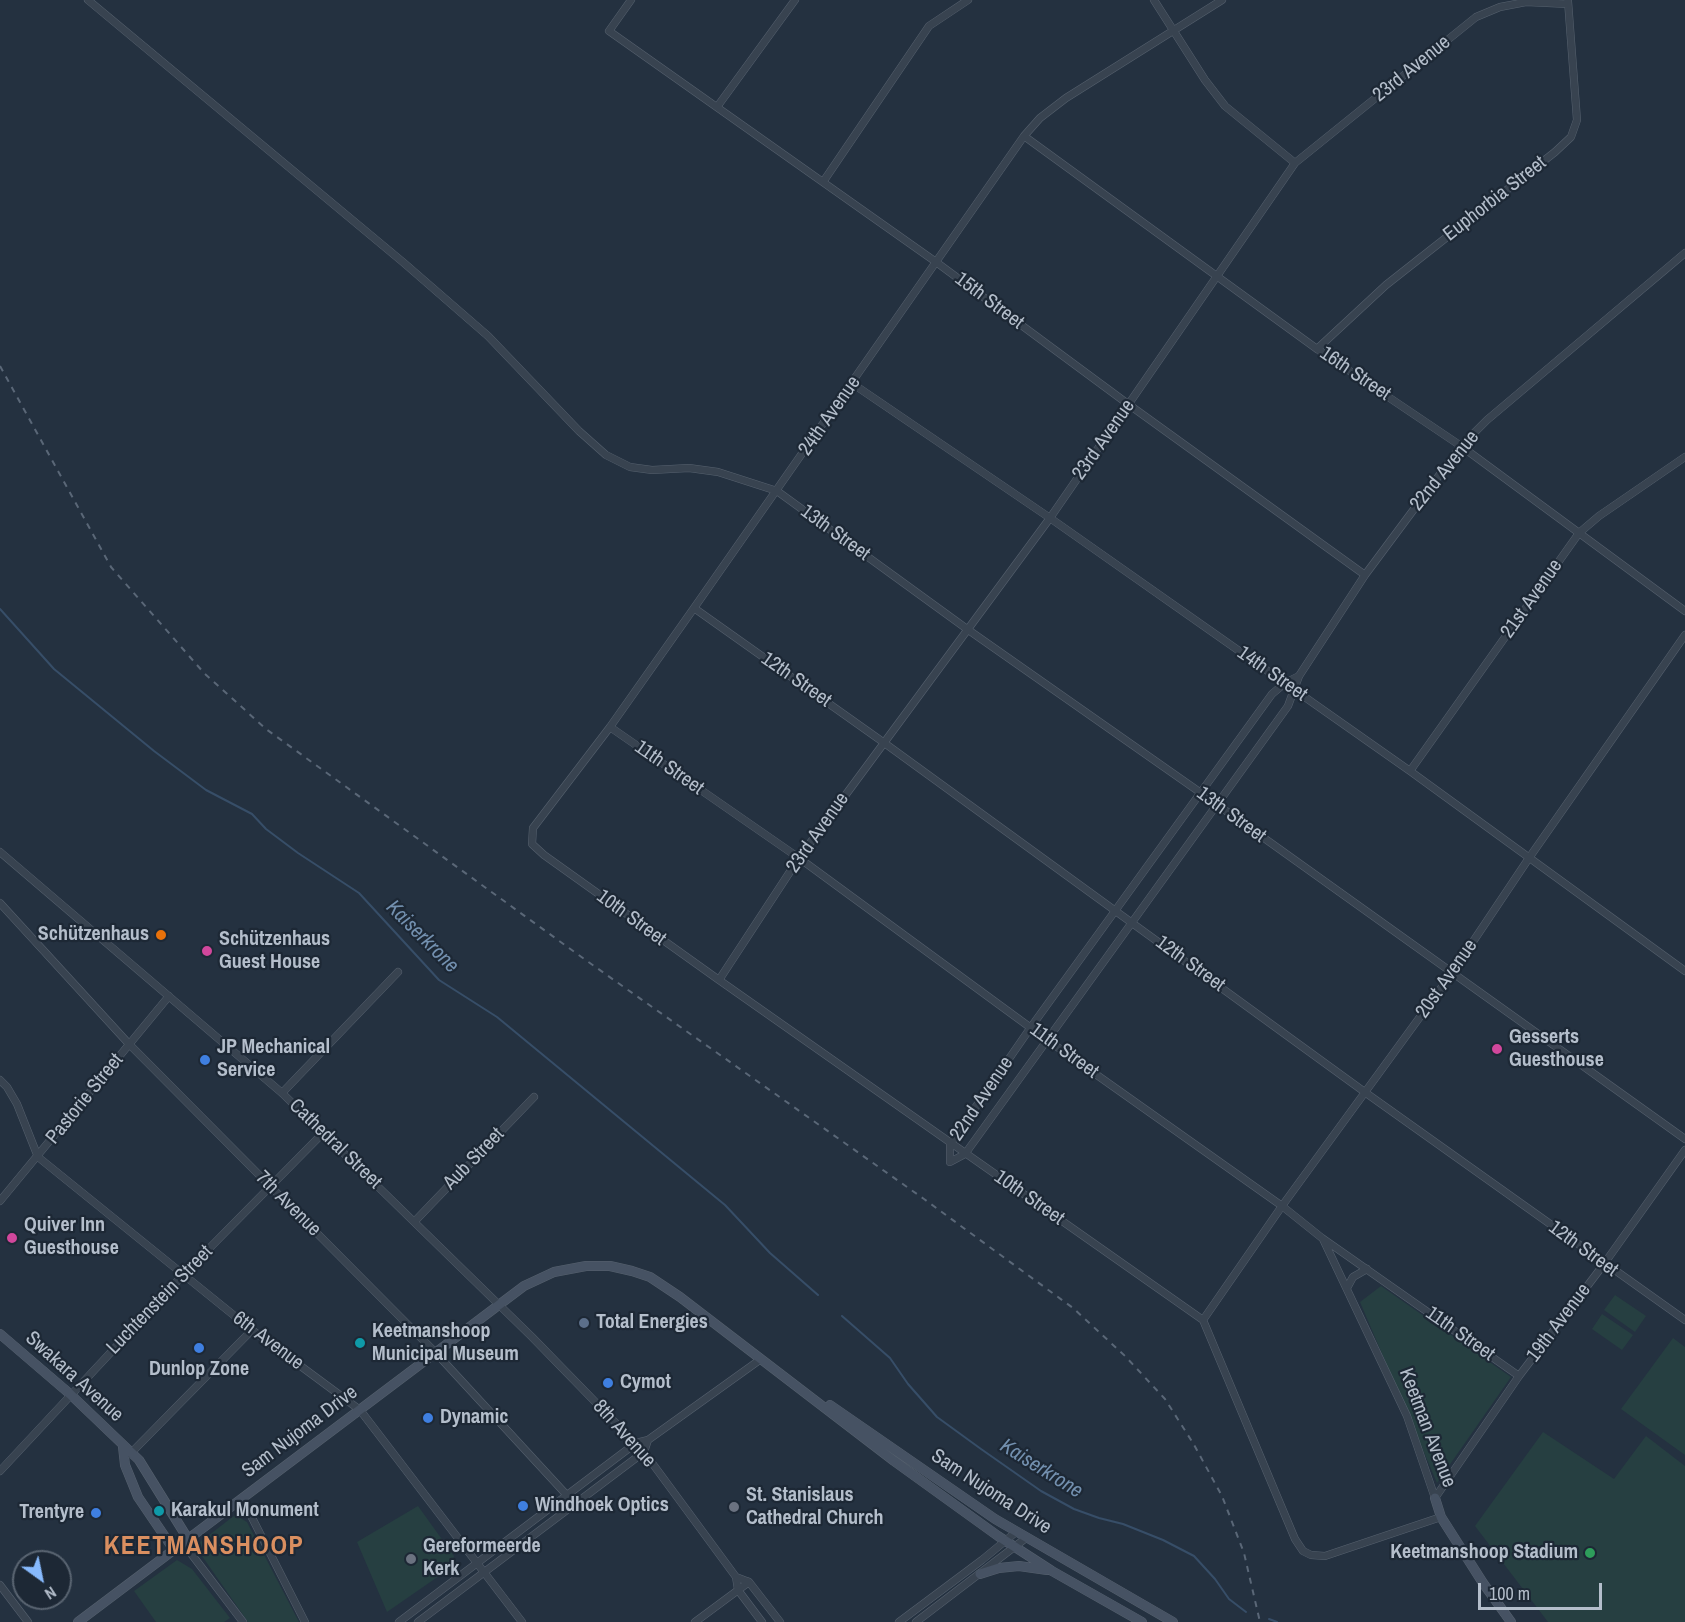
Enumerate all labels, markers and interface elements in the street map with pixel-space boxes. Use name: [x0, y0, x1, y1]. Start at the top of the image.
street label: 23rd Avenue: [1368, 30, 1456, 108]
street label: Euphorbia Street: [1439, 151, 1551, 247]
street label: 15th Street: [950, 267, 1028, 335]
street label: 16th Street: [1315, 342, 1395, 406]
street label: 24th Avenue: [794, 372, 866, 460]
street label: 23rd Avenue: [1068, 395, 1140, 485]
street label: 22nd Avenue: [1405, 426, 1485, 516]
street label: 13th Street: [795, 500, 875, 566]
street label: 21st Avenue: [1496, 555, 1568, 643]
street label: 14th Street: [1232, 641, 1312, 707]
street label: 12th Street: [756, 647, 836, 713]
street label: 11th Street: [630, 736, 708, 800]
street label: 13th Street: [1191, 782, 1271, 848]
street label: 23rd Avenue: [782, 788, 854, 878]
street label: 10th Street: [591, 885, 671, 951]
water label: Kaiserkrone: [380, 895, 464, 979]
place label: Schützenhaus: [38, 923, 149, 947]
marker: Schützenhaus: [154, 928, 168, 942]
place label: Schützenhaus Guest House: [219, 928, 330, 975]
street label: 12th Street: [1150, 931, 1230, 997]
street label: 20st Avenue: [1411, 935, 1483, 1023]
marker: Schützenhaus Guest House: [200, 944, 214, 958]
street label: 11th Street: [1025, 1018, 1103, 1084]
place label: Gesserts Guesthouse: [1509, 1026, 1604, 1073]
place label: JP Mechanical Service: [217, 1036, 330, 1083]
marker: Gesserts Guesthouse: [1490, 1042, 1504, 1056]
street label: Pastorie Street: [41, 1049, 129, 1149]
street label: 22nd Avenue: [945, 1052, 1019, 1146]
marker: JP Mechanical Service: [198, 1053, 212, 1067]
street label: Cathedral Street: [284, 1094, 386, 1194]
street label: Aub Street: [438, 1123, 510, 1195]
street label: 10th Street: [989, 1165, 1069, 1231]
street label: 7th Avenue: [250, 1166, 326, 1242]
place label: Quiver Inn Guesthouse: [24, 1214, 119, 1261]
street label: 12th Street: [1543, 1216, 1623, 1282]
marker: Quiver Inn Guesthouse: [5, 1231, 19, 1245]
street label: Luchtenstein Street: [102, 1241, 218, 1359]
street label: 19th Avenue: [1522, 1279, 1596, 1367]
street label: 11th Street: [1421, 1302, 1499, 1366]
street label: 6th Avenue: [228, 1307, 308, 1375]
place label: Total Energies: [596, 1311, 708, 1335]
marker: Total Energies: [577, 1316, 591, 1330]
place label: Keetmanshoop Municipal Museum: [372, 1320, 519, 1367]
street label: Swakara Avenue: [20, 1327, 128, 1427]
marker: Keetmanshoop Municipal Museum: [353, 1336, 367, 1350]
marker: Dunlop Zone: [192, 1341, 206, 1355]
place label: Dunlop Zone: [149, 1358, 249, 1382]
street label: Keetman Avenue: [1393, 1365, 1461, 1491]
place label: Cymot: [620, 1371, 671, 1395]
marker: Cymot: [601, 1376, 615, 1390]
street label: Sam Nujoma Drive: [237, 1381, 363, 1483]
street label: 8th Avenue: [587, 1395, 661, 1473]
place label: Dynamic: [440, 1406, 508, 1430]
marker: Dynamic: [421, 1411, 435, 1425]
water label: Kaiserkrone: [995, 1434, 1087, 1504]
street label: Sam Nujoma Drive: [926, 1444, 1056, 1540]
place label: St. Stanislaus Cathedral Church: [746, 1484, 884, 1531]
place label: Windhoek Optics: [535, 1494, 669, 1518]
place label: Karakul Monument: [171, 1499, 319, 1523]
marker: Windhoek Optics: [516, 1499, 530, 1513]
marker: St. Stanislaus Cathedral Church: [727, 1500, 741, 1514]
place label: Trentyre: [19, 1501, 84, 1525]
marker: Karakul Monument: [152, 1504, 166, 1518]
marker: Trentyre: [89, 1506, 103, 1520]
district label: KEETMANSHOOP: [104, 1531, 304, 1563]
place label: Gereformeerde Kerk: [423, 1535, 541, 1582]
place label: Keetmanshoop Stadium: [1390, 1541, 1578, 1565]
marker: Keetmanshoop Stadium: [1583, 1546, 1597, 1560]
north arrow: [12, 1550, 72, 1610]
marker: Gereformeerde Kerk: [404, 1552, 418, 1566]
scale bar: [1481, 1571, 1606, 1609]
text: 100 m: [1489, 1581, 1530, 1606]
text: N: [41, 1582, 61, 1605]

